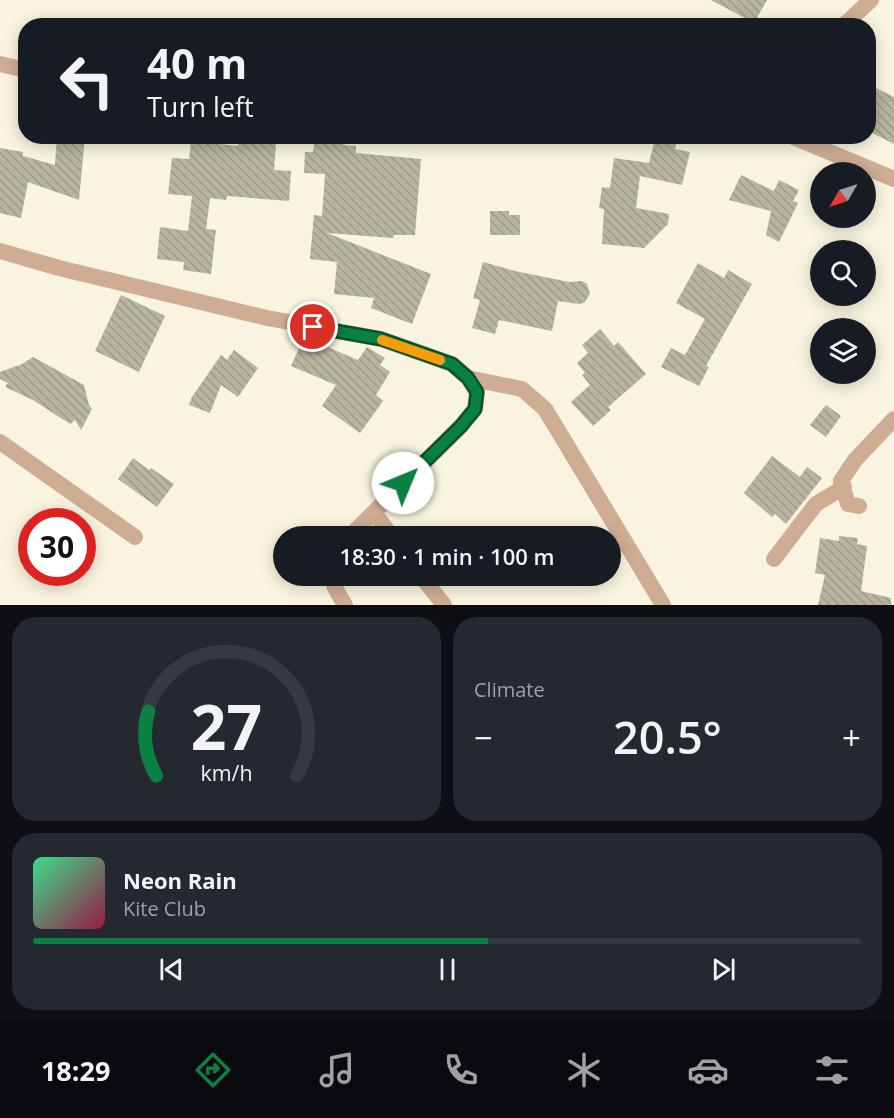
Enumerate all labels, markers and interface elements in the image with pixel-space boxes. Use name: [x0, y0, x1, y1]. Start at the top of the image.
text: 40 m: [147, 34, 247, 91]
icon: left: [48, 42, 126, 120]
text: Turn left: [147, 88, 254, 125]
north arrow: [810, 162, 876, 228]
map controls: [810, 162, 876, 384]
button: search: [810, 240, 876, 306]
pin: [287, 301, 338, 352]
icon: arrive: [296, 310, 329, 343]
button: layers: [810, 318, 876, 384]
position arrow: [371, 451, 435, 515]
speed limit sign: 30: [18, 508, 96, 586]
text: 18:30 · 1 min · 100 m: [339, 541, 555, 571]
text: Climate: [474, 676, 545, 703]
text: 27: [191, 683, 262, 768]
text: 20.5°: [613, 706, 722, 767]
text: −: [474, 715, 493, 760]
text: +: [842, 715, 861, 760]
text: km/h: [200, 758, 253, 787]
text: Neon Rain: [123, 865, 237, 895]
text: Kite Club: [123, 895, 206, 922]
icon: previous: [155, 953, 188, 986]
icon: pause: [431, 953, 464, 986]
icon: next: [707, 953, 740, 986]
icon: directions: [192, 1049, 234, 1091]
icon: music: [316, 1049, 358, 1091]
icon: phone: [440, 1049, 482, 1091]
icon: climate: [563, 1049, 605, 1091]
icon: car: [687, 1049, 729, 1091]
icon: filters: [811, 1049, 853, 1091]
text: 18:29: [41, 1052, 110, 1089]

